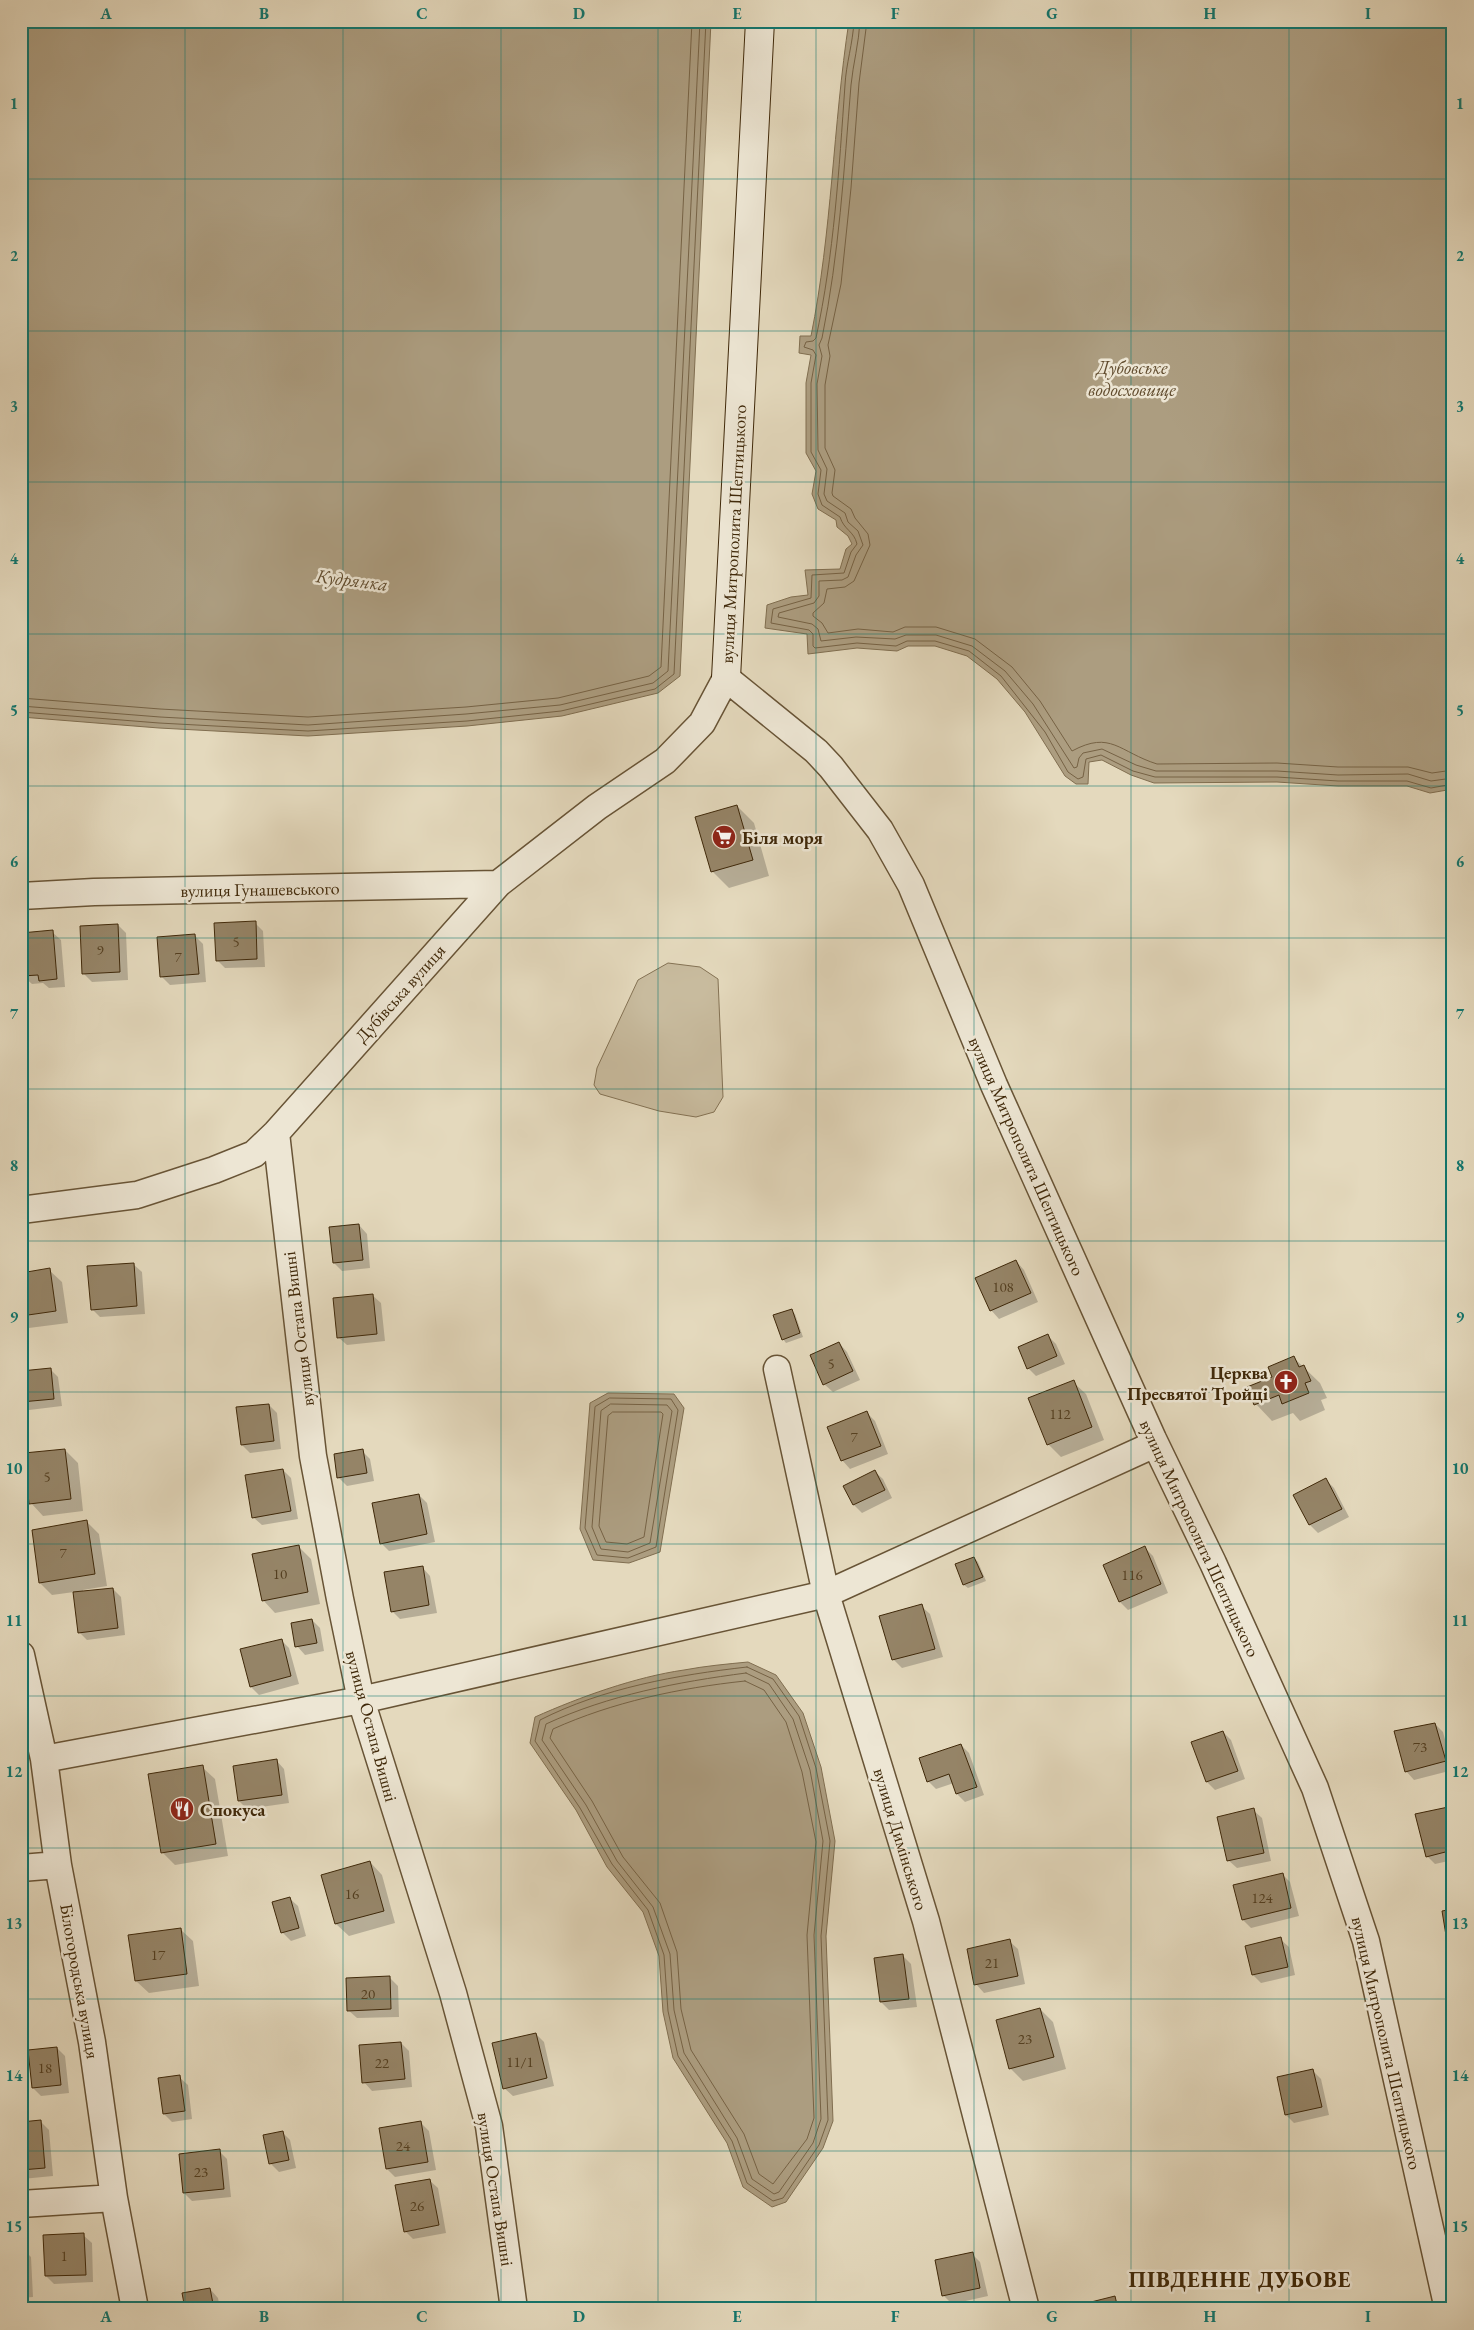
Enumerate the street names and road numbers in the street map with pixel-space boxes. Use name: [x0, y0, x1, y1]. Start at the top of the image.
street label: вулиця Митрополита Шептицького: [715, 404, 751, 664]
street label: вулиця Гунашевського: [180, 876, 340, 902]
street label: Дубівська вулиця: [350, 939, 450, 1047]
street label: вулиця Митрополита Шептицького: [964, 1033, 1090, 1279]
street label: вулиця Остапа Вишні: [277, 1250, 319, 1408]
street label: вулиця Митрополита Шептицького: [1135, 1416, 1265, 1660]
street label: вулиця Остапа Вишні: [341, 1648, 403, 1805]
street label: вулиця Димінського: [868, 1765, 934, 1913]
street label: Білогородська вулиця: [55, 1902, 105, 2060]
street label: вулиця Митрополита Шептицького: [1347, 1914, 1427, 2172]
street label: вулиця Остапа Вишні: [472, 2110, 520, 2268]

